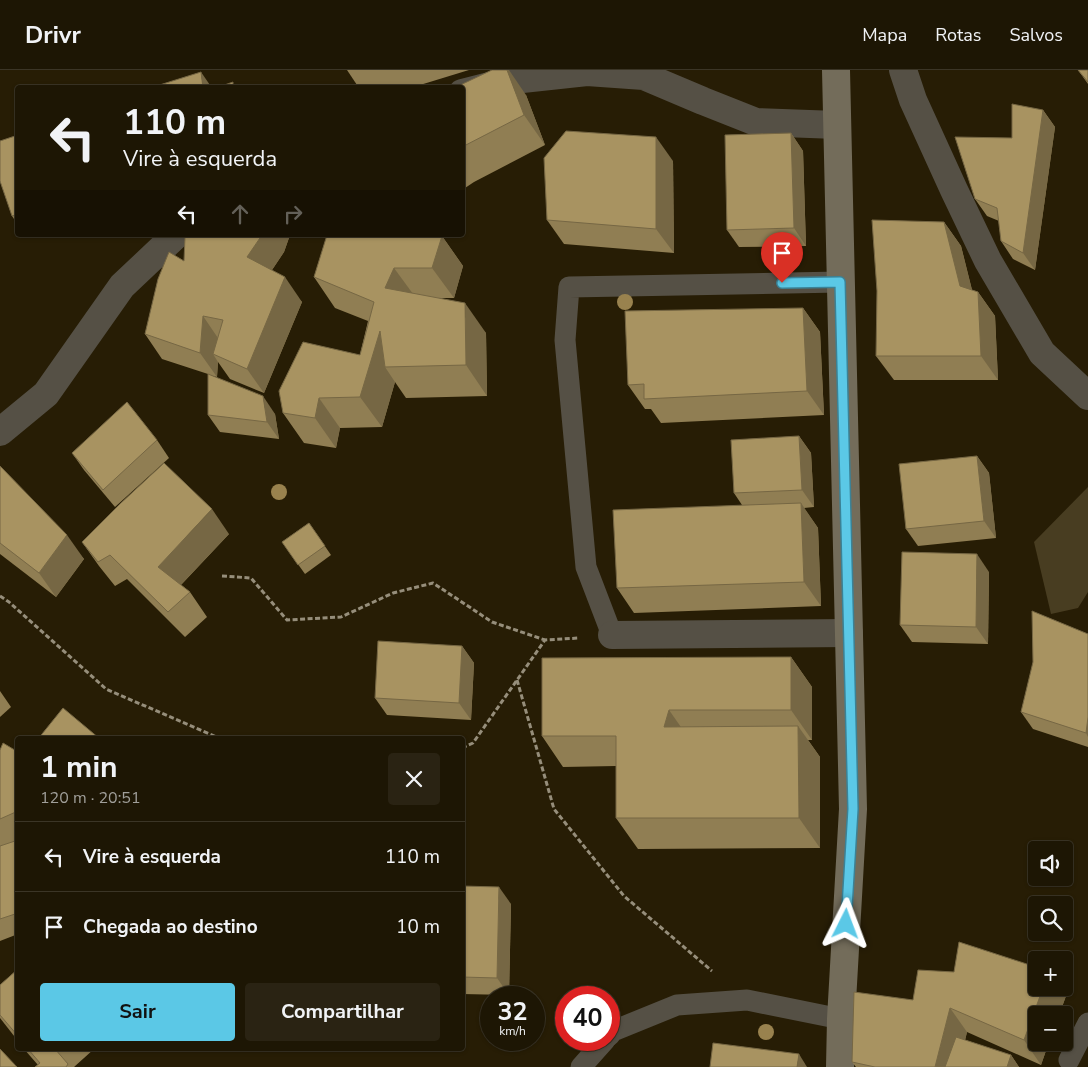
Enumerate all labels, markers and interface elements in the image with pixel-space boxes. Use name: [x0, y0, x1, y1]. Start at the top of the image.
text: Drivr: [25, 19, 81, 51]
text: Mapa: [862, 23, 907, 47]
text: Rotas: [935, 23, 981, 47]
text: Salvos: [1009, 23, 1063, 47]
text: 110 m: [123, 99, 226, 146]
icon: left: [40, 105, 105, 170]
text: Vire à esquerda: [123, 144, 277, 174]
icon: left: [173, 200, 201, 228]
icon: ahead: [226, 200, 254, 228]
icon: right: [279, 200, 307, 228]
pin: [761, 232, 803, 283]
icon: arrive: [768, 239, 796, 267]
text: 1 min: [40, 747, 118, 788]
button: close: [388, 753, 440, 805]
text: 120 m · 20:51: [40, 787, 141, 809]
map controls: [1028, 841, 1073, 1051]
button: sound: [1028, 841, 1073, 886]
icon: left: [40, 843, 68, 871]
text: Vire à esquerda: [83, 844, 221, 870]
text: 110 m: [385, 844, 440, 870]
button: search: [1028, 896, 1073, 941]
position arrow: [819, 897, 871, 949]
icon: arrive: [40, 913, 68, 941]
text: Chegada ao destino: [83, 914, 258, 940]
text: 10 m: [396, 914, 440, 940]
button: +: [1028, 951, 1073, 996]
button: Sair: [40, 983, 235, 1041]
button: Compartilhar: [245, 983, 440, 1041]
speed limit sign: 40: [555, 986, 620, 1051]
text: 32: [497, 995, 528, 1029]
button: −: [1028, 1006, 1073, 1051]
text: km/h: [499, 1023, 526, 1039]

